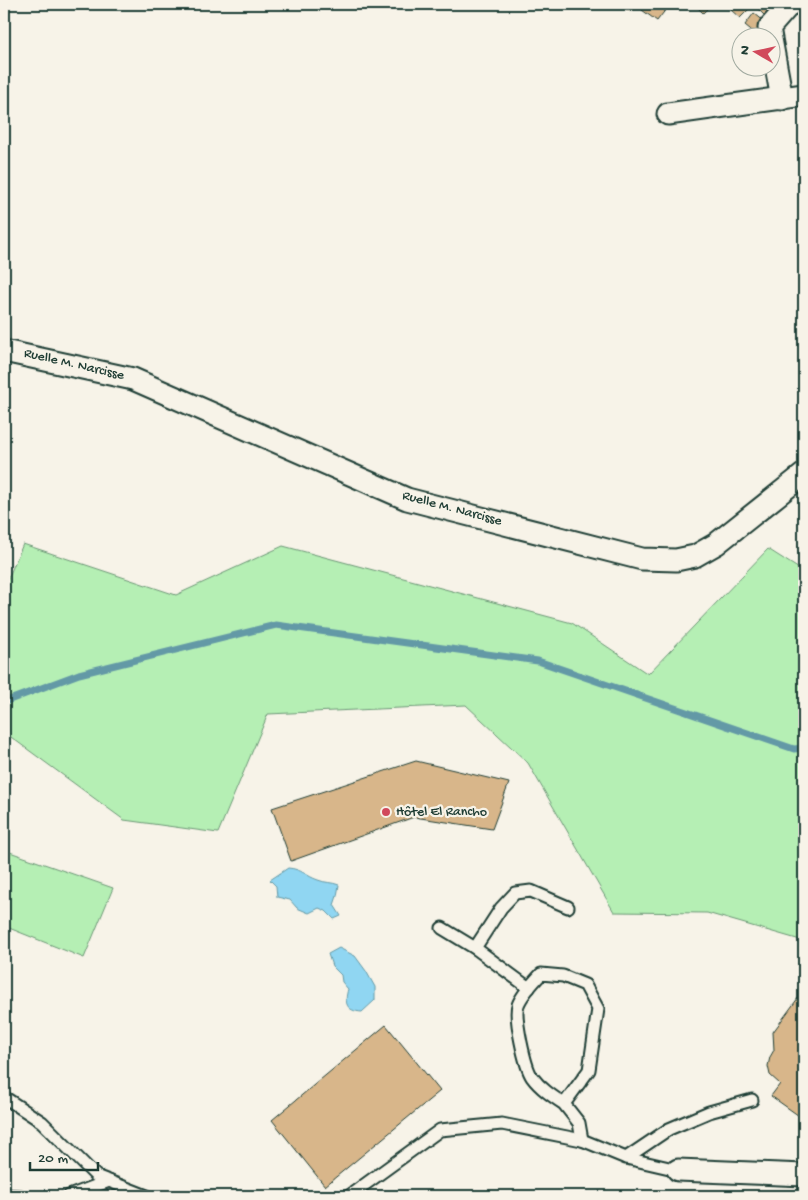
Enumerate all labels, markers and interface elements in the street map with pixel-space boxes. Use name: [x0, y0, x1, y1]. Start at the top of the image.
north arrow: [730, 28, 780, 78]
text: N: [737, 45, 755, 56]
street label: Ruelle M. Narcisse: [22, 345, 127, 385]
street label: Ruelle M. Narcisse: [400, 488, 504, 531]
place label: Hôtel El Rancho: [396, 804, 487, 821]
marker: Hôtel El Rancho: [380, 806, 392, 818]
scale bar: [30, 1140, 98, 1172]
text: 20 m: [38, 1150, 68, 1168]

